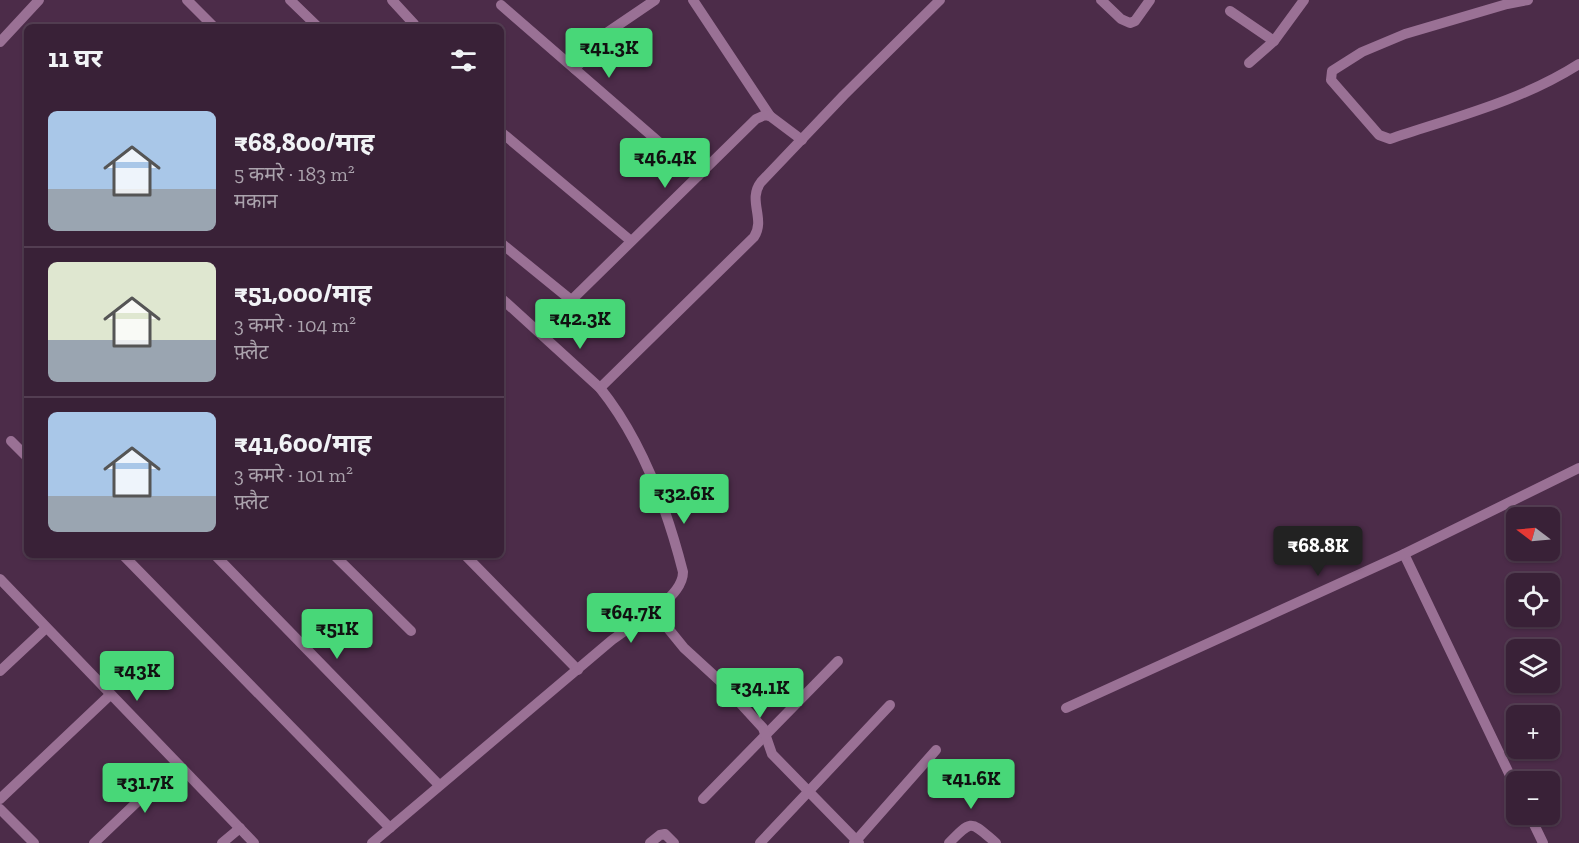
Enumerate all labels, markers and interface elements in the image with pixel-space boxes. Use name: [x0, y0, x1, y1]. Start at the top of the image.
pin: ₹41.3K: [560, 28, 658, 79]
text: ₹41.3K: [580, 35, 638, 59]
text: 11 घर: [48, 42, 102, 74]
icon: filters: [447, 44, 480, 77]
text: ₹68,800/माह: [234, 126, 375, 158]
icon: home: [96, 135, 168, 207]
pin: ₹46.4K: [616, 138, 714, 189]
text: ₹46.4K: [634, 145, 696, 169]
text: 5 कमरे · 183 m²: [234, 162, 355, 186]
text: मकान: [234, 189, 278, 213]
text: ₹51,000/माह: [234, 277, 372, 309]
icon: home: [96, 286, 168, 358]
pin: ₹42.3K: [531, 299, 629, 350]
text: ₹42.3K: [549, 306, 611, 330]
text: 3 कमरे · 104 m²: [234, 313, 356, 337]
text: फ़्लैट: [234, 340, 269, 364]
text: ₹41,600/माह: [234, 427, 371, 459]
icon: home: [96, 436, 168, 508]
text: 3 कमरे · 101 m²: [234, 463, 353, 487]
pin: ₹32.6K: [635, 474, 733, 525]
text: ₹32.6K: [654, 481, 714, 505]
text: फ़्लैट: [234, 490, 269, 514]
north arrow: [1506, 507, 1560, 561]
map controls: [1506, 507, 1560, 825]
pin: ₹68.8K: [1269, 526, 1367, 577]
text: ₹68.8K: [1287, 533, 1349, 557]
button: locate: [1506, 573, 1560, 627]
pin: ₹64.7K: [582, 593, 680, 644]
text: ₹64.7K: [601, 600, 661, 624]
pin: ₹51K: [301, 609, 373, 660]
text: ₹51K: [316, 616, 358, 640]
button: layers: [1506, 639, 1560, 693]
pin: ₹43K: [101, 651, 173, 702]
text: ₹43K: [114, 658, 160, 682]
pin: ₹34.1K: [711, 668, 809, 719]
text: ₹34.1K: [731, 675, 789, 699]
button: +: [1506, 705, 1560, 759]
pin: ₹41.6K: [922, 759, 1020, 810]
pin: ₹31.7K: [96, 763, 194, 814]
text: ₹41.6K: [942, 766, 1000, 790]
text: ₹31.7K: [117, 770, 173, 794]
button: −: [1506, 771, 1560, 825]

